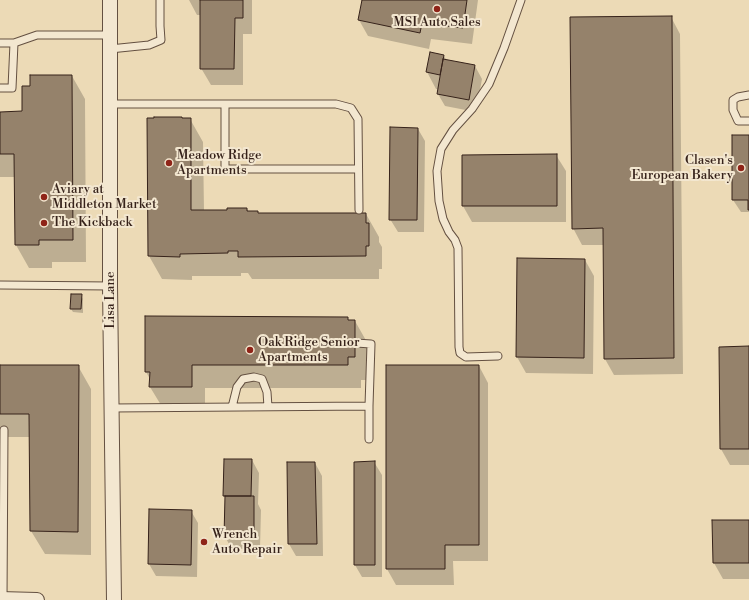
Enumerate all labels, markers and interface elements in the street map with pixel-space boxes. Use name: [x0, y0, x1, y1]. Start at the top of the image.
marker: MSI Auto Sales: [432, 4, 442, 14]
place label: MSI Auto Sales: [393, 15, 481, 31]
place label: Meadow Ridge Apartments: [177, 148, 262, 179]
place label: Clasen's European Bakery: [631, 153, 733, 184]
marker: Meadow Ridge Apartments: [164, 158, 174, 168]
marker: Clasen's European Bakery: [736, 163, 746, 173]
place label: Aviary at Middleton Market: [52, 182, 157, 213]
marker: Aviary at Middleton Market: [39, 192, 49, 202]
place label: The Kickback: [52, 215, 132, 231]
marker: The Kickback: [39, 218, 49, 228]
street label: Lisa Lane: [103, 271, 119, 329]
place label: Oak Ridge Senior Apartments: [258, 335, 360, 366]
marker: Oak Ridge Senior Apartments: [245, 345, 255, 355]
place label: Wrench Auto Repair: [212, 527, 282, 558]
marker: Wrench Auto Repair: [199, 537, 209, 547]

